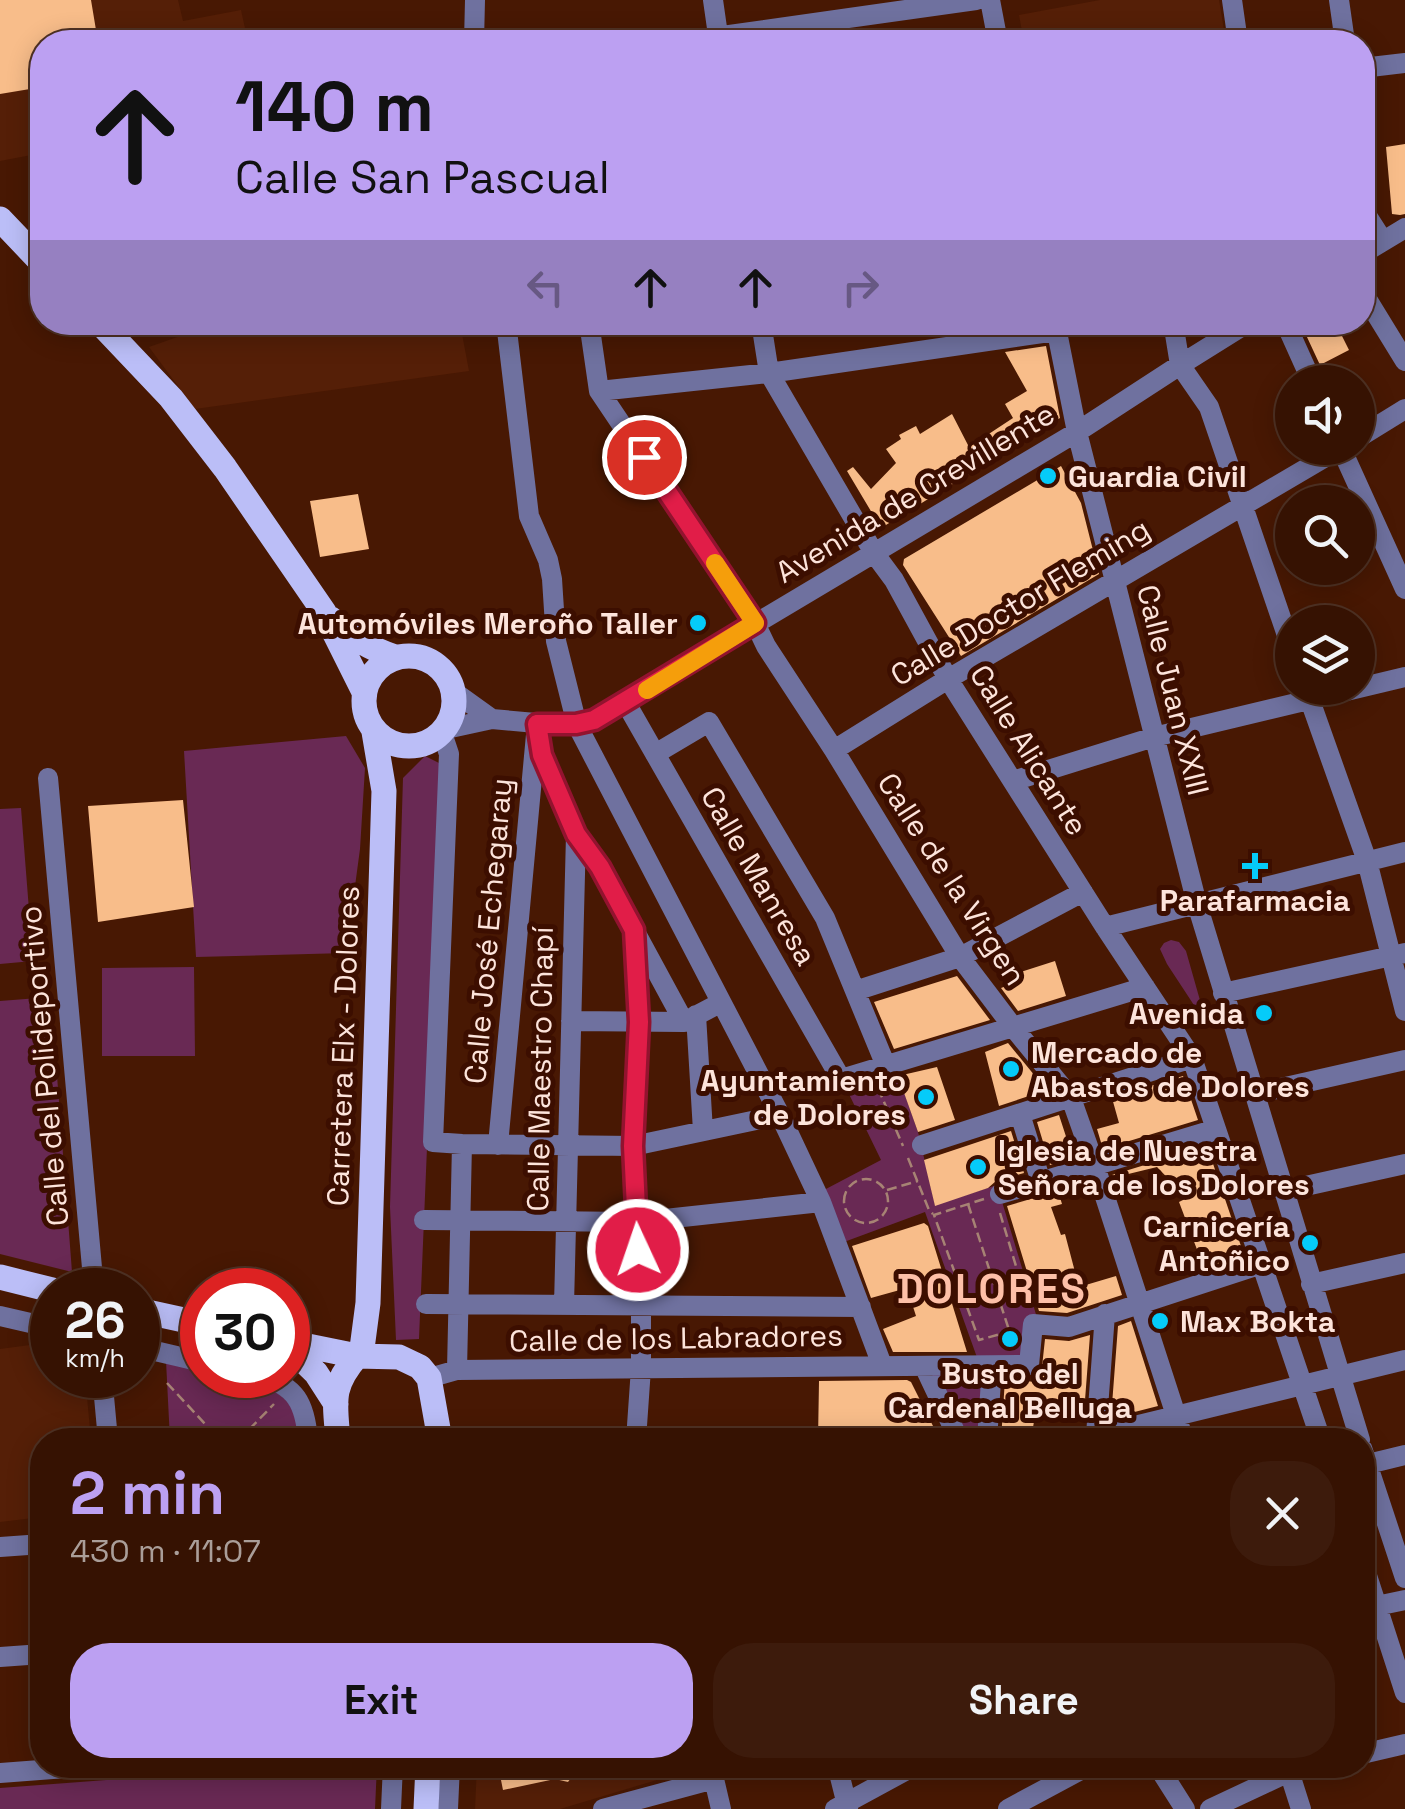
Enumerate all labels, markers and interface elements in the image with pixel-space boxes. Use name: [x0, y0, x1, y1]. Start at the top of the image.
text: 140 m: [235, 62, 434, 151]
icon: ahead: [70, 70, 200, 200]
text: Calle San Pascual: [235, 149, 610, 206]
icon: left: [518, 260, 573, 315]
icon: ahead: [623, 260, 678, 315]
icon: ahead: [728, 260, 783, 315]
icon: right: [833, 260, 888, 315]
map controls: [1275, 365, 1375, 705]
button: sound: [1275, 365, 1375, 465]
street label: Avenida de Crevillente: [768, 394, 1062, 592]
pin: [602, 415, 687, 500]
icon: arrive: [617, 430, 672, 485]
place label: Guardia Civil: [1068, 457, 1247, 496]
marker: Guardia Civil: [1037, 465, 1059, 487]
button: search: [1275, 485, 1375, 585]
street label: Calle Doctor Fleming: [883, 509, 1157, 695]
street label: Calle Juan XXIII: [1128, 581, 1218, 799]
place label: Automóviles Meroño Taller: [298, 604, 678, 643]
button: layers: [1275, 605, 1375, 705]
marker: Automóviles Meroño Taller: [687, 612, 709, 634]
street label: Calle Alicante: [961, 657, 1097, 843]
street label: Calle de la Virgen: [869, 765, 1035, 993]
street label: Calle José Echegaray: [455, 776, 521, 1086]
street label: Calle Manresa: [692, 780, 826, 972]
marker: Parafarmacia: [1244, 855, 1266, 877]
place label: Parafarmacia: [1160, 881, 1350, 920]
street label: Carretera Elx - Dolores: [318, 885, 368, 1207]
street label: Calle del Polideportivo: [11, 904, 77, 1228]
street label: Calle Maestro Chapí: [518, 925, 562, 1212]
place label: Avenida: [1129, 994, 1244, 1033]
marker: Avenida: [1253, 1002, 1275, 1024]
place label: Mercado de Abastos de Dolores: [1031, 1033, 1310, 1106]
marker: Mercado de Abastos de Dolores: [1000, 1058, 1022, 1080]
place label: Ayuntamiento de Dolores: [700, 1061, 906, 1134]
marker: Ayuntamiento de Dolores: [915, 1086, 937, 1108]
place label: Iglesia de Nuestra Señora de los Dolores: [998, 1131, 1310, 1204]
marker: Iglesia de Nuestra Señora de los Dolores: [967, 1156, 989, 1178]
position arrow: [586, 1198, 690, 1302]
place label: Carnicería Antoñico: [1143, 1207, 1290, 1280]
marker: Carnicería Antoñico: [1299, 1232, 1321, 1254]
district label: DOLORES: [897, 1264, 1087, 1315]
speed limit sign: 30: [180, 1268, 310, 1398]
text: 26: [65, 1289, 125, 1353]
place label: Max Bokta: [1180, 1302, 1335, 1341]
marker: Max Bokta: [1149, 1310, 1171, 1332]
street label: Calle de los Labradores: [509, 1316, 843, 1360]
marker: Busto del Cardenal Belluga: [999, 1328, 1021, 1350]
text: km/h: [65, 1342, 125, 1374]
place label: Busto del Cardenal Belluga: [888, 1354, 1132, 1427]
text: 2 min: [70, 1455, 225, 1532]
button: close: [1230, 1461, 1335, 1566]
text: 430 m · 11:07: [70, 1531, 261, 1571]
button: Exit: [70, 1643, 693, 1758]
button: Share: [713, 1643, 1335, 1758]

